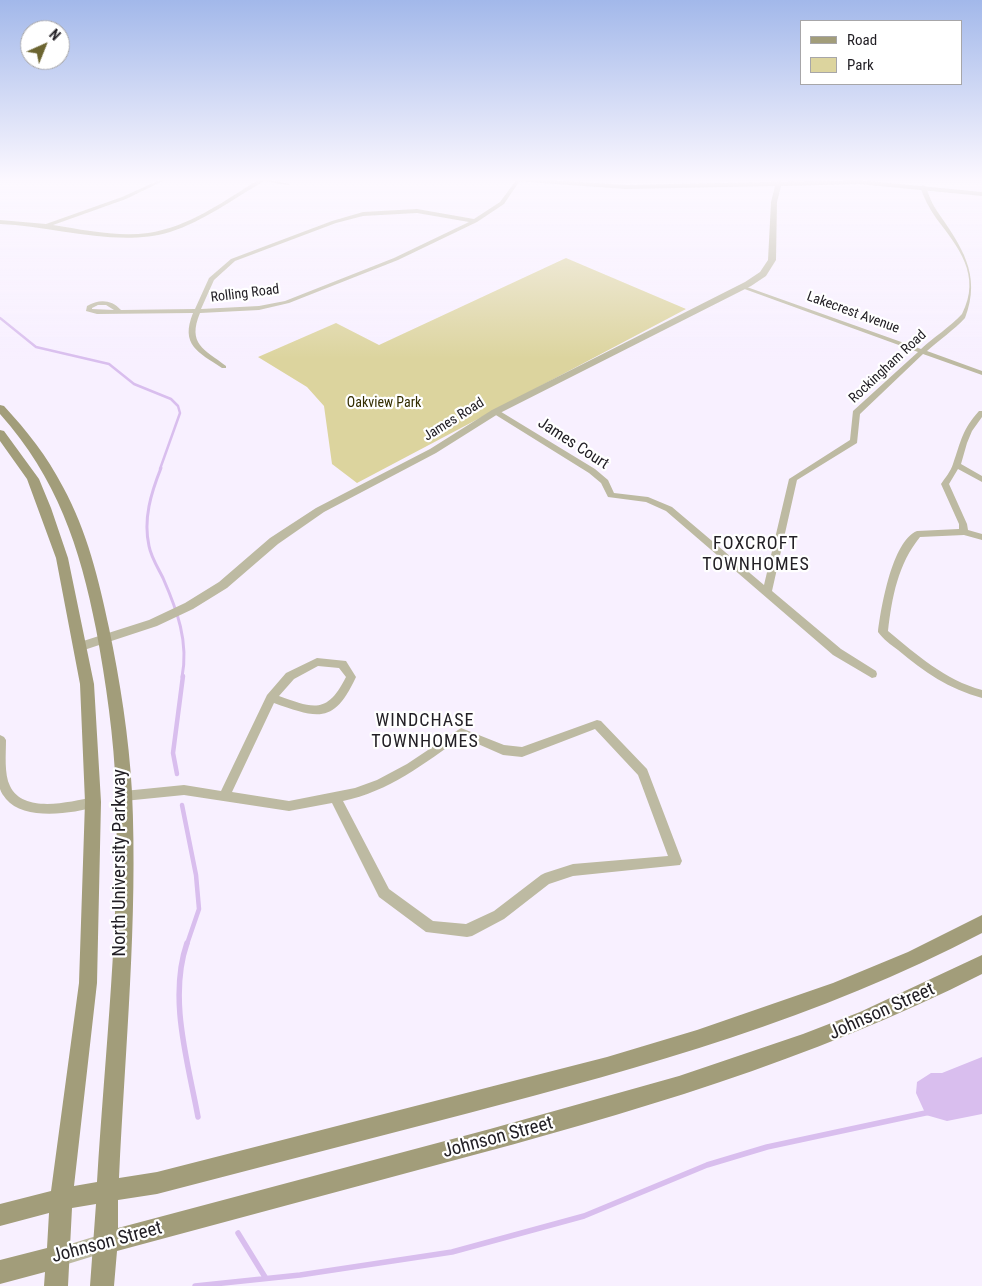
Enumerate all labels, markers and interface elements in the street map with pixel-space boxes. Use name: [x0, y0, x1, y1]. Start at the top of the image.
north arrow: [20, 20, 70, 70]
legend: [800, 20, 962, 85]
text: N: [46, 26, 63, 44]
text: Road: [847, 31, 877, 49]
text: Park: [847, 56, 874, 74]
street label: Rolling Road: [210, 281, 280, 307]
street label: Lakecrest Avenue: [804, 288, 902, 338]
street label: Rockingham Road: [846, 327, 930, 407]
park label: Oakview Park: [347, 395, 421, 411]
street label: James Road: [421, 395, 487, 445]
street label: James Court: [534, 414, 612, 474]
district label: FOXCROFT TOWNHOMES: [701, 533, 811, 576]
district label: WINDCHASE TOWNHOMES: [370, 710, 480, 752]
street label: North University Parkway: [109, 769, 131, 957]
street label: Johnson Street: [826, 979, 938, 1045]
street label: Johnson Street: [440, 1112, 556, 1164]
street label: Johnson Street: [49, 1217, 165, 1269]

